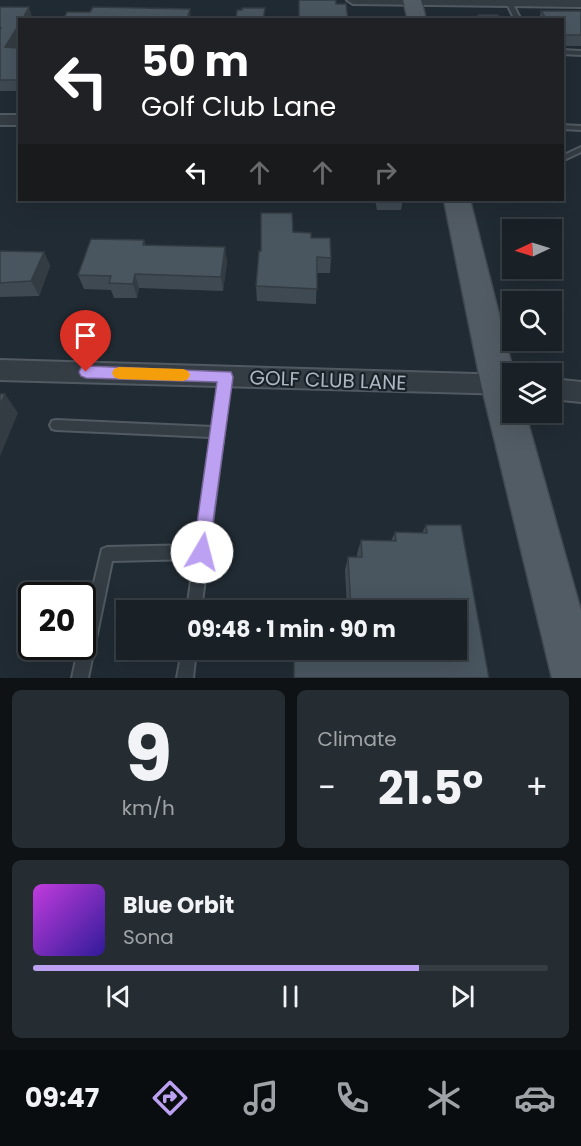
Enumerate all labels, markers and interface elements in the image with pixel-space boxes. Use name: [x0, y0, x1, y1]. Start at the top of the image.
text: 50 m: [141, 32, 249, 91]
icon: left: [42, 42, 120, 120]
text: Golf Club Lane: [141, 88, 336, 125]
icon: left: [180, 156, 213, 189]
icon: ahead: [243, 156, 276, 189]
icon: ahead: [306, 156, 339, 189]
icon: right: [369, 156, 402, 189]
north arrow: [502, 219, 562, 279]
map controls: [502, 219, 562, 423]
button: search: [502, 291, 562, 351]
pin: [60, 310, 111, 372]
icon: arrive: [69, 319, 102, 352]
street label: GOLF CLUB LANE: [249, 363, 407, 397]
button: layers: [502, 363, 562, 423]
position arrow: [170, 520, 234, 584]
speed limit sign: 20: [18, 582, 96, 660]
text: 09:48 · 1 min · 90 m: [187, 614, 396, 645]
text: 9: [124, 699, 172, 808]
text: Climate: [318, 725, 397, 753]
text: 21.5°: [378, 757, 483, 820]
text: −: [318, 764, 336, 811]
text: +: [525, 764, 548, 811]
text: km/h: [122, 794, 175, 822]
text: Blue Orbit: [123, 890, 234, 921]
text: Sona: [123, 923, 174, 951]
icon: previous: [102, 980, 135, 1013]
icon: pause: [274, 980, 307, 1013]
icon: next: [446, 980, 479, 1013]
icon: directions: [149, 1077, 191, 1119]
icon: music: [240, 1077, 282, 1119]
icon: phone: [331, 1077, 373, 1119]
icon: climate: [423, 1077, 465, 1119]
icon: car: [514, 1077, 556, 1119]
text: 09:47: [25, 1079, 99, 1116]

